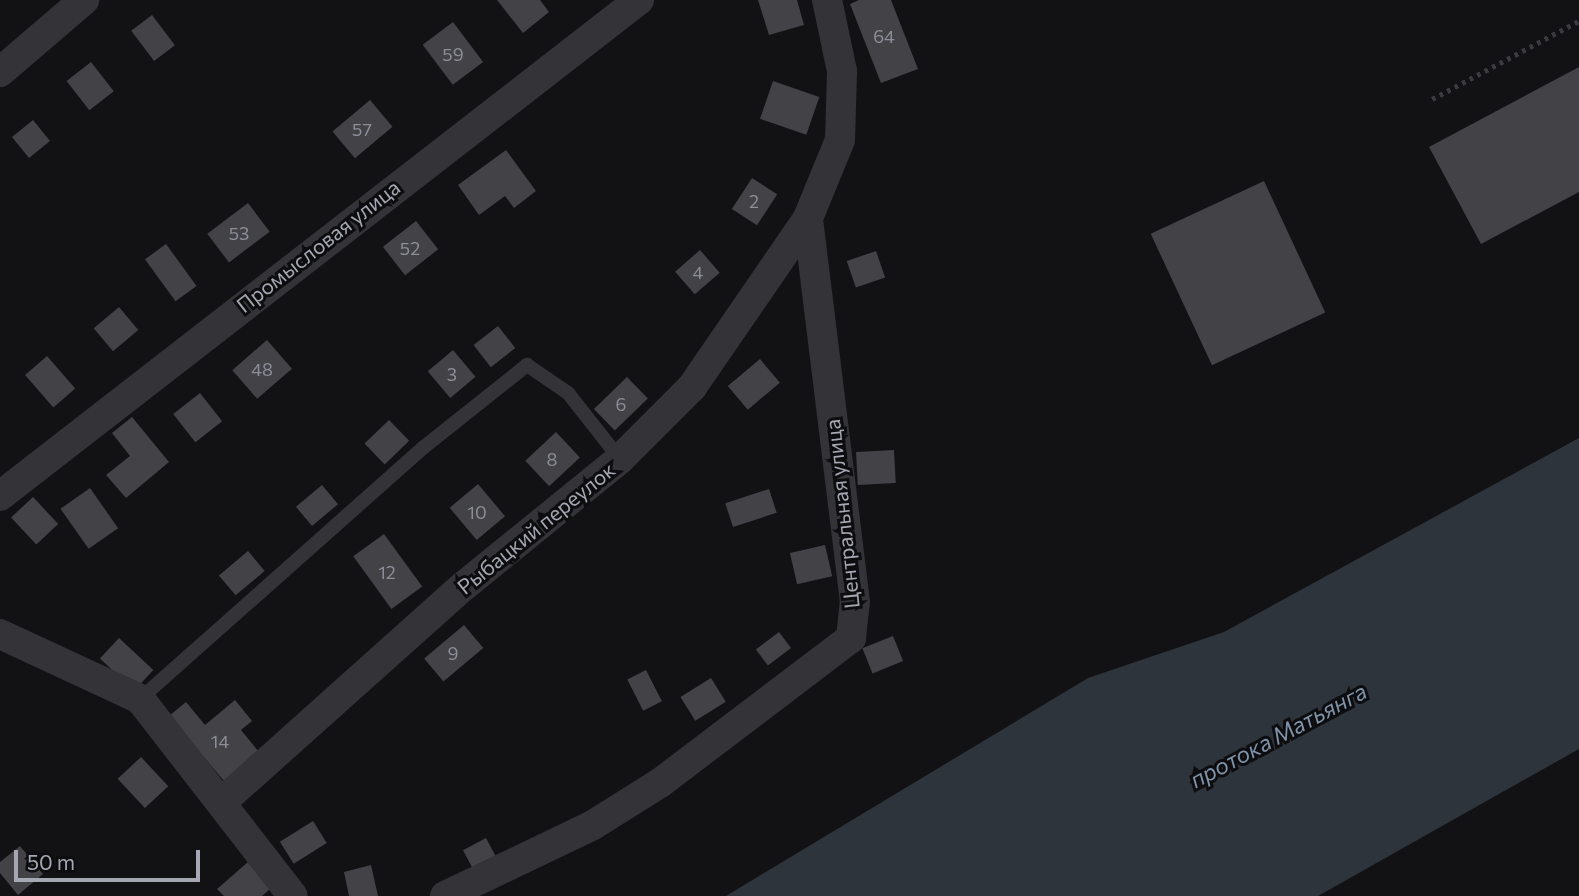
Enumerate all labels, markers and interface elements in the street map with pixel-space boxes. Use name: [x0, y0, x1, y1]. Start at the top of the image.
house number: 64: [873, 25, 895, 47]
house number: 59: [442, 43, 464, 65]
house number: 57: [352, 118, 372, 140]
street label: Промысловая улица: [231, 174, 405, 318]
house number: 2: [749, 190, 759, 212]
house number: 53: [229, 222, 249, 244]
house number: 52: [400, 237, 420, 259]
house number: 4: [693, 261, 703, 283]
house number: 48: [251, 358, 273, 380]
house number: 3: [447, 363, 457, 385]
house number: 6: [616, 393, 626, 415]
street label: Центральная улица: [820, 418, 864, 610]
house number: 8: [547, 448, 557, 470]
street label: Рыбацкий переулок: [452, 457, 620, 599]
house number: 10: [467, 501, 487, 523]
house number: 12: [378, 561, 396, 583]
house number: 9: [448, 642, 458, 664]
water label: протока Матьянга: [1185, 677, 1371, 793]
house number: 14: [211, 730, 229, 752]
scale bar: [18, 836, 203, 880]
text: 50 m: [27, 849, 75, 874]

